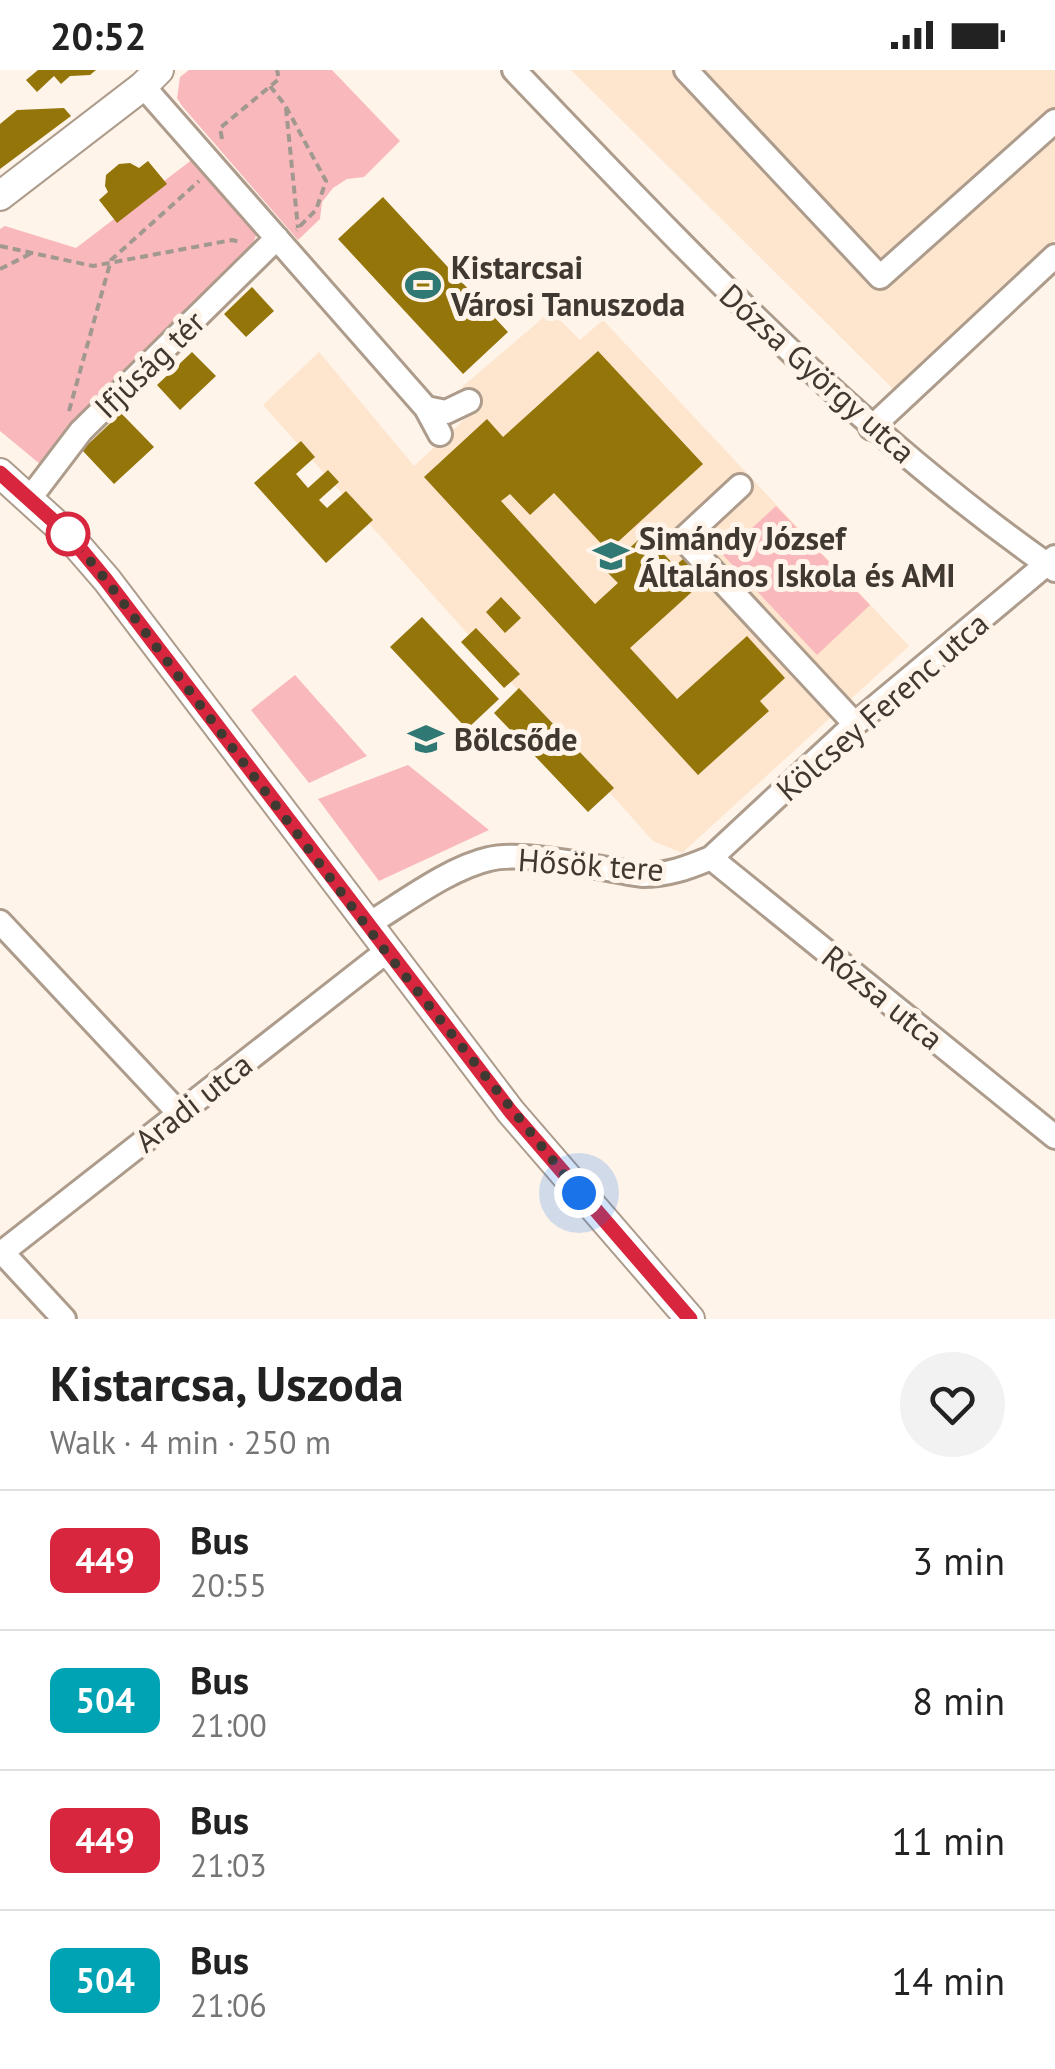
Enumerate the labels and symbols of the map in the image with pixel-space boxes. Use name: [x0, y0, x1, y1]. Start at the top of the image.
place label: Kistarcsai Városi Tanuszoda: [450, 246, 685, 325]
sports icon: Kistarcsai Városi Tanuszoda: [404, 266, 442, 304]
street label: Dózsa György utca: [711, 274, 925, 472]
street label: Ifjúság tér: [85, 301, 213, 427]
unlabelled marker: [47, 513, 89, 555]
place label: Simándy József Általános Iskola és AMI: [639, 517, 955, 596]
school or university icon: Simándy József Általános Iskola és AMI: [592, 537, 630, 575]
street label: Kölcsey Ferenc utca: [767, 602, 997, 810]
place label: Bölcsőde: [454, 718, 578, 760]
school or university icon: Bölcsőde: [407, 720, 445, 758]
street label: Hősök tere: [517, 838, 665, 890]
street label: Rózsa utca: [814, 935, 952, 1059]
street label: Aradi utca: [126, 1043, 260, 1161]
your location: [554, 1168, 604, 1218]

